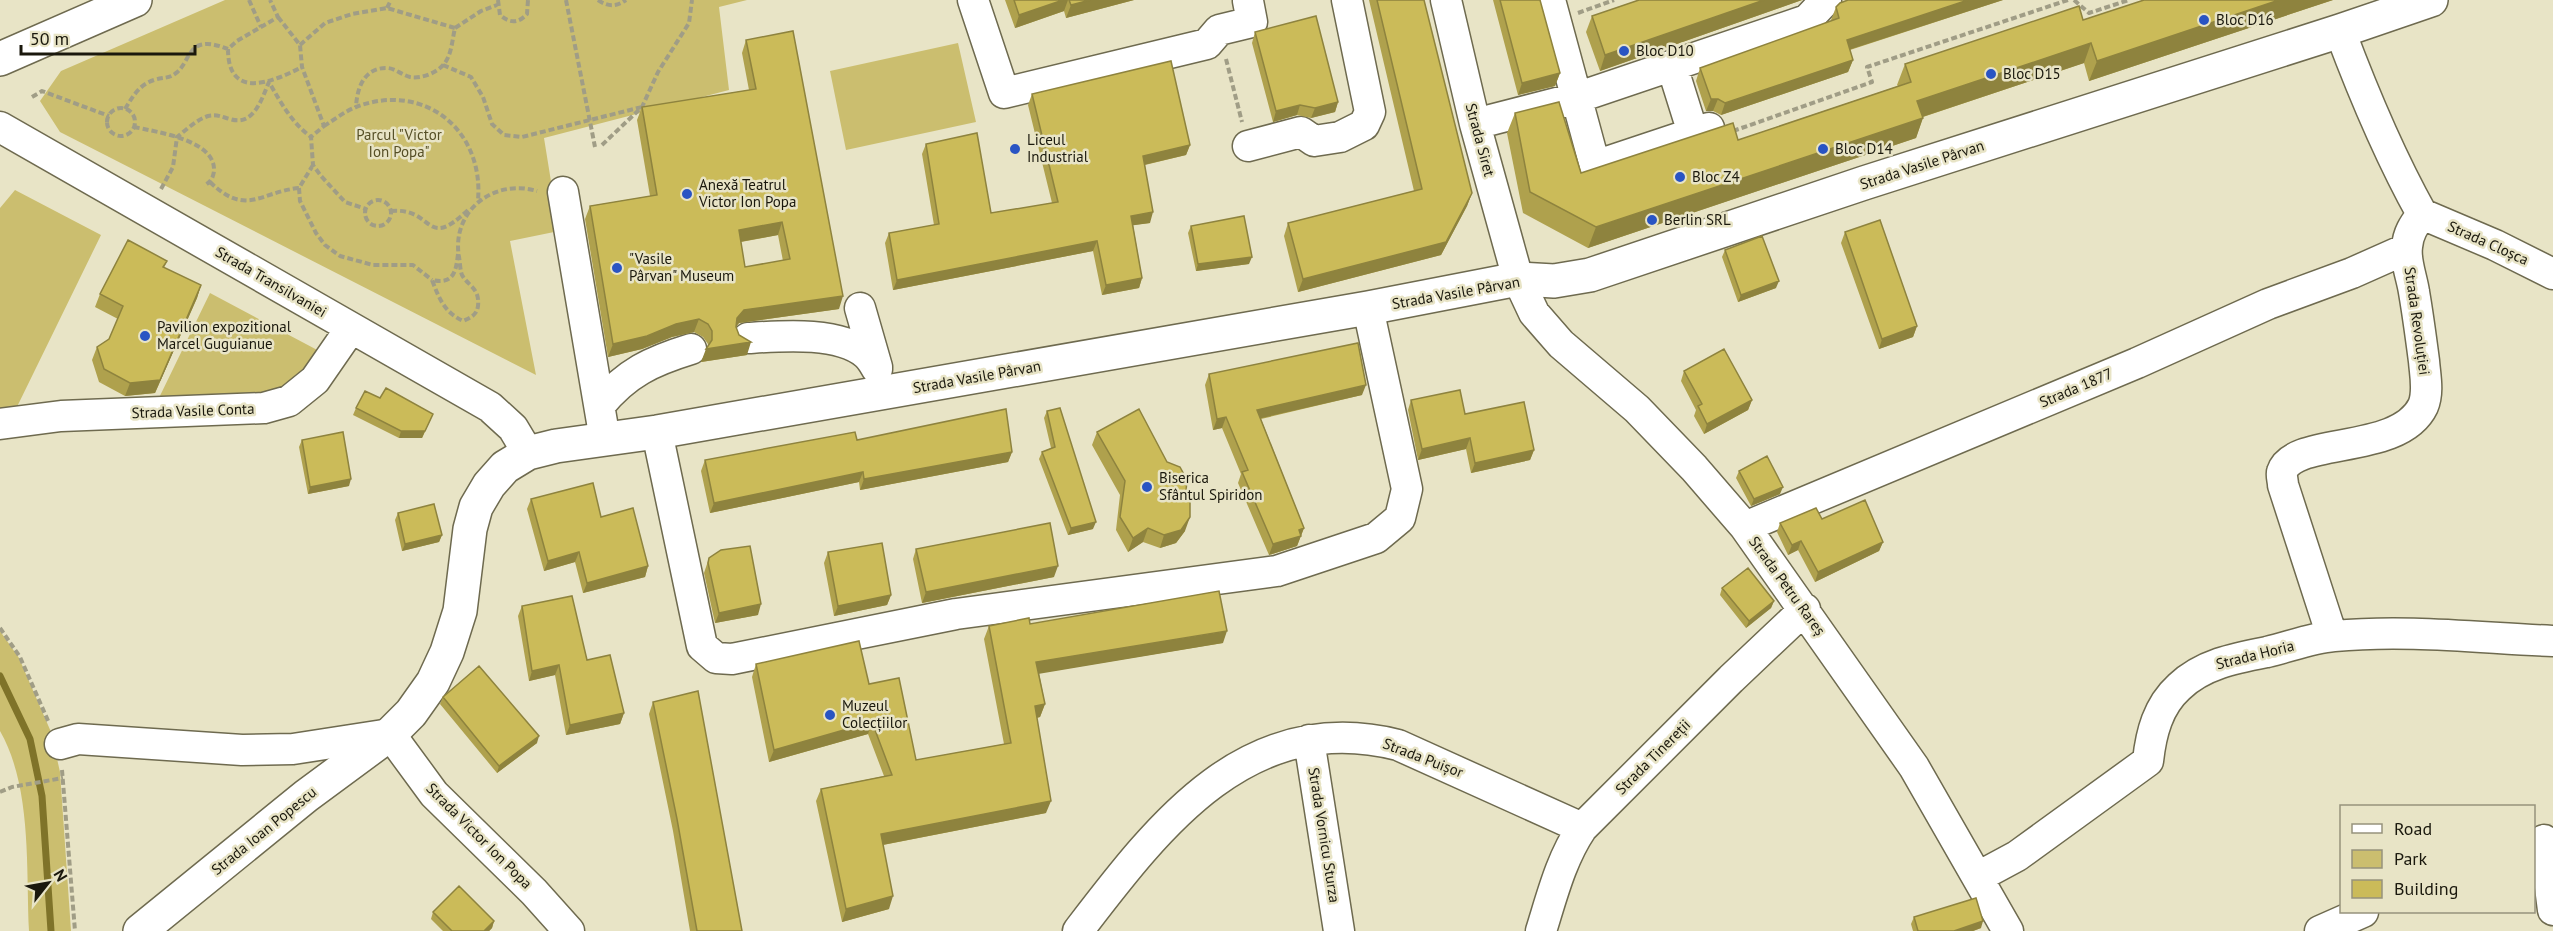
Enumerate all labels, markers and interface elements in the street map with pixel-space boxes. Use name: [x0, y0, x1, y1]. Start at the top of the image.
place label: Bloc D16: [2216, 10, 2274, 29]
marker: Bloc D16: [2197, 13, 2211, 27]
scale bar: [21, 18, 195, 56]
text: 50 m: [30, 27, 69, 50]
place label: Bloc D10: [1636, 41, 1694, 60]
marker: Bloc D10: [1617, 44, 1631, 58]
place label: Bloc D15: [2003, 64, 2061, 83]
marker: Bloc D15: [1984, 67, 1998, 81]
street label: Strada Siret: [1462, 101, 1499, 179]
park label: Parcul "Victor Ion Popa": [356, 125, 442, 161]
place label: Liceul Industrial: [1027, 130, 1089, 166]
street label: Strada Vasile Pârvan: [1857, 135, 1986, 194]
place label: Bloc D14: [1835, 139, 1893, 158]
marker: Liceul Industrial: [1008, 142, 1022, 156]
marker: Bloc D14: [1816, 142, 1830, 156]
place label: Bloc Z4: [1692, 167, 1740, 186]
marker: Bloc Z4: [1673, 170, 1687, 184]
place label: Anexă Teatrul Victor Ion Popa: [698, 175, 796, 211]
marker: Anexă Teatrul Victor Ion Popa: [680, 187, 694, 201]
place label: Berlin SRL: [1664, 210, 1731, 229]
marker: Berlin SRL: [1645, 213, 1659, 227]
street label: Strada Cloșca: [2445, 216, 2532, 269]
street label: Strada Transilvaniei: [212, 242, 330, 321]
place label: "Vasile Pârvan" Museum: [629, 249, 734, 285]
marker: "Vasile Pârvan" Museum: [610, 261, 624, 275]
street label: Strada Revoluției: [2401, 266, 2434, 376]
street label: Strada Vasile Pârvan: [1391, 272, 1521, 313]
place label: Pavilion expozitional Marcel Guguianue: [157, 317, 292, 353]
marker: Pavilion expozitional Marcel Guguianue: [138, 329, 152, 343]
street label: Strada Vasile Pârvan: [912, 356, 1042, 397]
street label: Strada 1877: [2036, 364, 2115, 411]
street label: Strada Vasile Conta: [131, 399, 255, 422]
place label: Biserica Sfântul Spiridon: [1159, 468, 1263, 504]
marker: Biserica Sfântul Spiridon: [1140, 480, 1154, 494]
street label: Strada Petru Rareș: [1745, 532, 1830, 639]
street label: Strada Horia: [2214, 636, 2296, 673]
place label: Muzeul Colecțiilor: [842, 696, 907, 732]
marker: Muzeul Colecțiilor: [823, 708, 837, 722]
street label: Strada Tinereții: [1611, 715, 1694, 798]
street label: Strada Puișor: [1380, 734, 1466, 782]
street label: Strada Vornicu Sturza: [1304, 766, 1345, 904]
street label: Strada Victor Ion Popa: [422, 779, 536, 893]
street label: Strada Ioan Popescu: [207, 782, 320, 879]
legend: [2340, 805, 2535, 913]
text: Road: [2394, 817, 2432, 840]
text: Park: [2394, 847, 2427, 870]
north arrow: [18, 853, 78, 913]
text: N: [50, 866, 72, 885]
text: Building: [2394, 877, 2458, 900]

